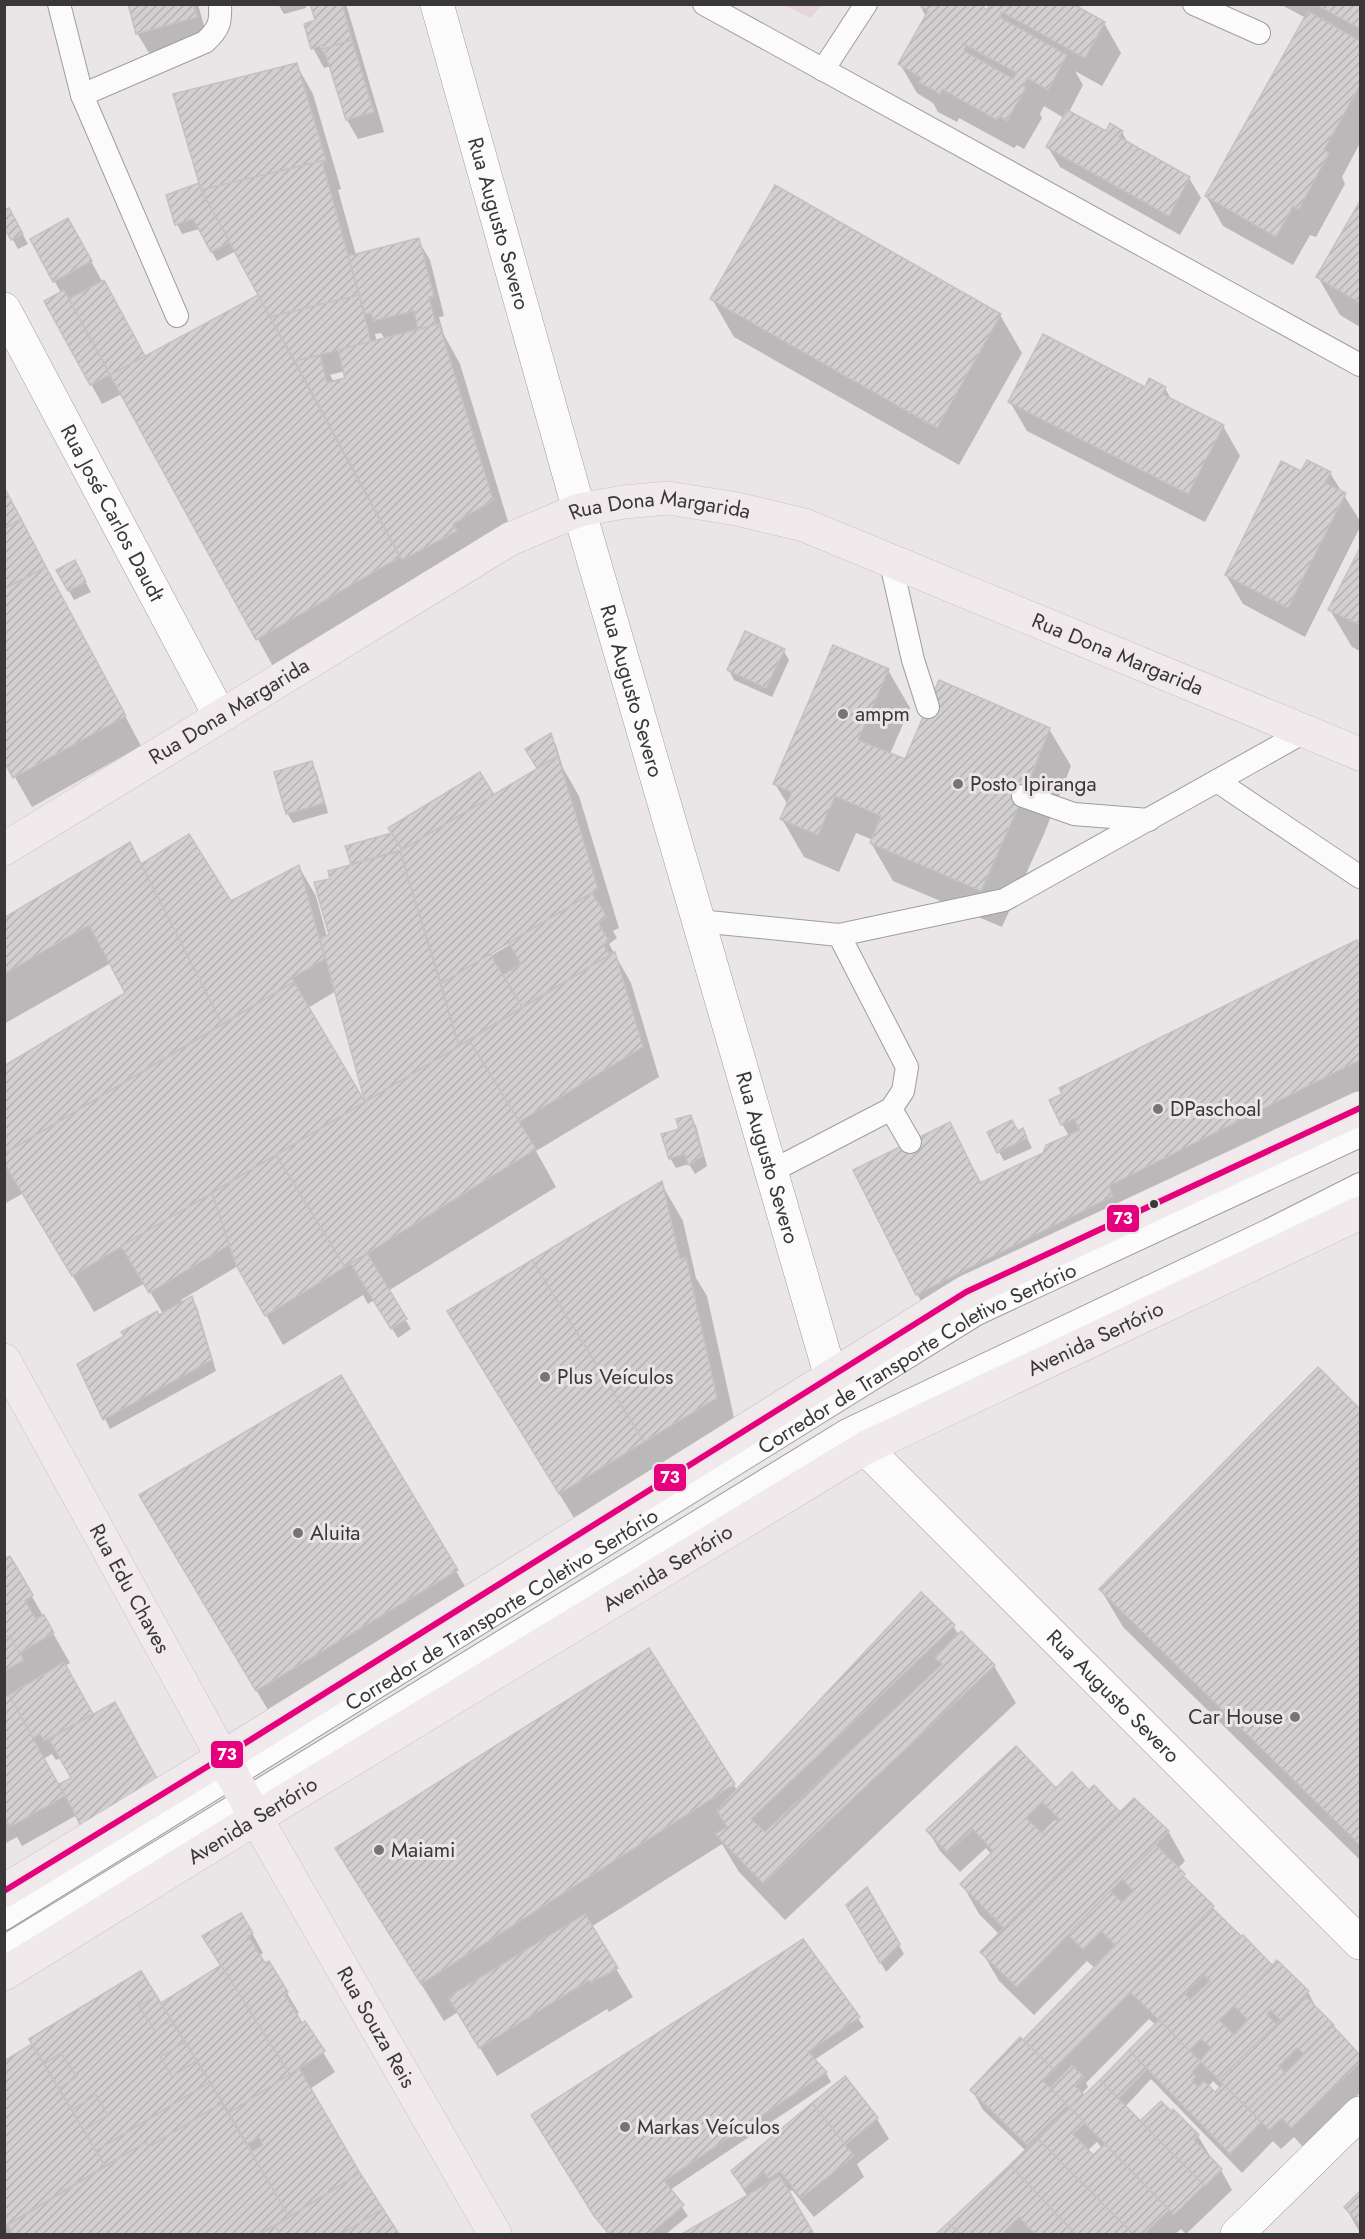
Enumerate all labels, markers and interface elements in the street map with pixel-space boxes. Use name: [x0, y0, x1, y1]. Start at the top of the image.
street label: Rua Augusto Severo: [460, 134, 537, 313]
street label: Rua José Carlos Daudt: [53, 419, 172, 607]
street label: Rua Dona Margarida: [564, 482, 754, 528]
street label: Rua Augusto Severo: [592, 601, 671, 781]
street label: Rua Dona Margarida: [1027, 605, 1208, 703]
street label: Rua Dona Margarida: [143, 650, 315, 772]
place label: ampm: [855, 699, 910, 729]
marker: ampm: [836, 707, 850, 721]
place label: Posto Ipiranga: [970, 769, 1097, 799]
marker: Posto Ipiranga: [951, 777, 965, 791]
street label: Rua Augusto Severo: [728, 1068, 807, 1247]
place label: DPaschoal: [1170, 1094, 1261, 1124]
marker: DPaschoal: [1151, 1102, 1165, 1116]
unlabelled marker: [1148, 1198, 1160, 1210]
line badge: 73: [1106, 1204, 1140, 1233]
text: 73: [1113, 1207, 1133, 1230]
street label: Corredor de Transporte Coletivo Sertório: [752, 1255, 1081, 1462]
street label: Avenida Sertório: [1022, 1293, 1169, 1384]
place label: Plus Veículos: [557, 1362, 673, 1392]
marker: Plus Veículos: [538, 1370, 552, 1384]
line badge: 73: [653, 1463, 687, 1492]
text: 73: [660, 1466, 680, 1489]
street label: Corredor de Transporte Coletivo Sertório: [339, 1501, 664, 1718]
street label: Avenida Sertório: [597, 1517, 739, 1619]
street label: Rua Edu Chaves: [82, 1518, 178, 1659]
place label: Aluita: [310, 1518, 360, 1548]
marker: Aluita: [291, 1526, 305, 1540]
street label: Rua Augusto Severo: [1040, 1623, 1187, 1770]
place label: Car House: [1188, 1702, 1283, 1732]
marker: Car House: [1288, 1710, 1302, 1724]
line badge: 73: [210, 1740, 244, 1769]
text: 73: [217, 1743, 237, 1766]
street label: Avenida Sertório: [182, 1769, 323, 1872]
place label: Maiami: [391, 1835, 456, 1865]
marker: Maiami: [372, 1843, 386, 1857]
street label: Rua Souza Reis: [329, 1961, 423, 2094]
place label: Markas Veículos: [637, 2112, 780, 2142]
marker: Markas Veículos: [618, 2120, 632, 2134]

